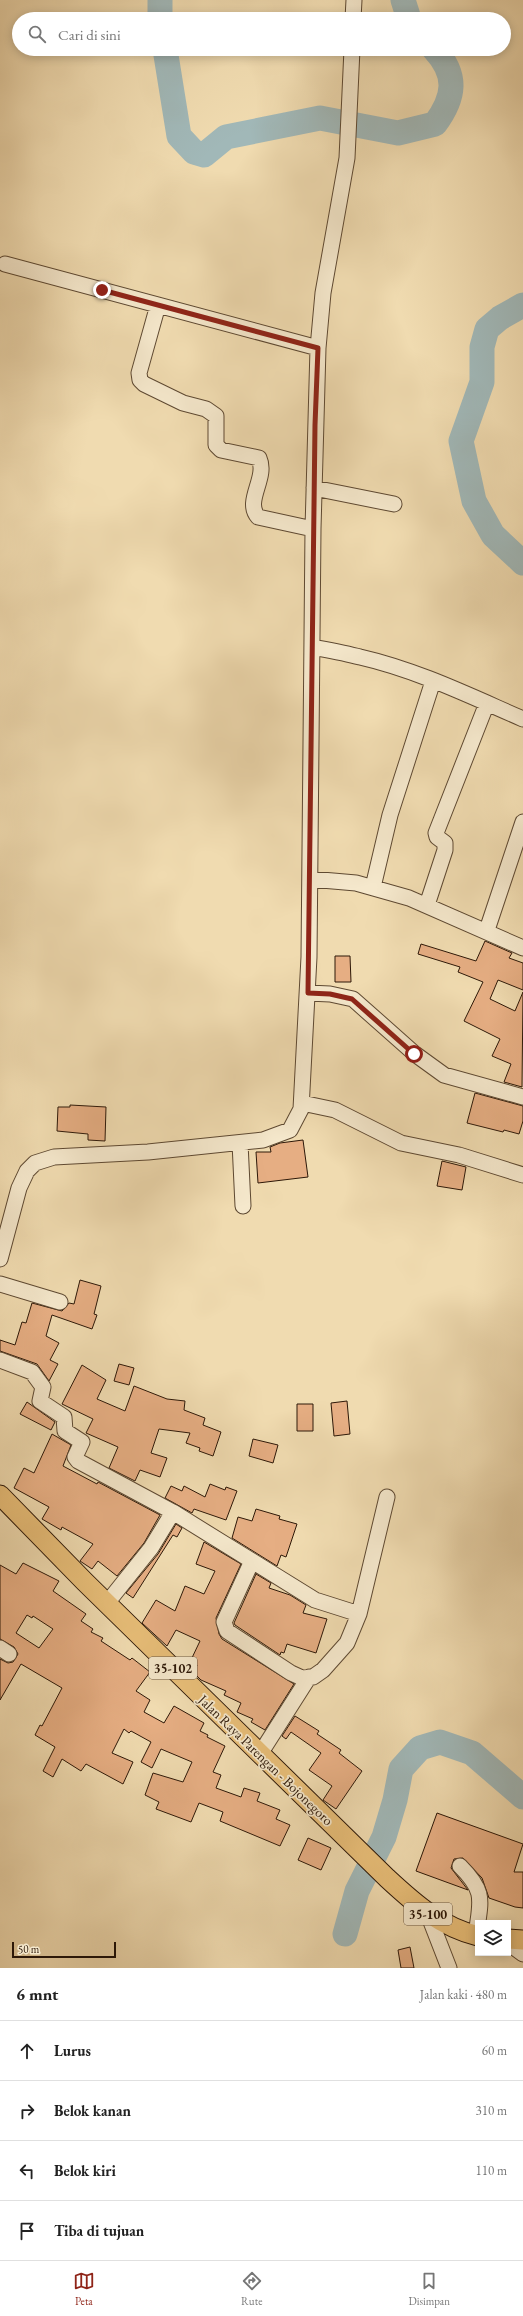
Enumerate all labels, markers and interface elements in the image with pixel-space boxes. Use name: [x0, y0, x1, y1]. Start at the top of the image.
search box: [12, 12, 511, 56]
icon: search: [26, 23, 48, 45]
text: Cari di sini: [58, 25, 121, 44]
route end: [93, 281, 111, 299]
route start: [405, 1045, 423, 1063]
road number: 35-102: [149, 1657, 197, 1679]
street label: Jalan Raya Parengan - Bojonegoro: [194, 1690, 337, 1829]
road number: 35-100: [404, 1903, 452, 1925]
map controls: [475, 1920, 511, 1956]
button: layers: [475, 1920, 511, 1956]
scale bar: [12, 1940, 116, 1959]
text: 50 m: [18, 1942, 39, 1956]
text: 6 mnt: [16, 1983, 58, 2005]
text: Jalan kaki · 480 m: [420, 1986, 507, 2003]
icon: ahead: [16, 2040, 38, 2062]
text: Lurus: [54, 2041, 91, 2060]
text: 60 m: [482, 2042, 507, 2059]
icon: right: [16, 2100, 38, 2122]
text: Belok kanan: [54, 2101, 131, 2120]
text: 310 m: [476, 2102, 507, 2119]
icon: left: [16, 2160, 38, 2182]
text: Belok kiri: [54, 2161, 116, 2180]
text: 110 m: [476, 2162, 507, 2179]
icon: arrive: [16, 2220, 38, 2242]
text: Tiba di tujuan: [54, 2221, 144, 2240]
tab: Peta: [73, 2270, 95, 2308]
tab: Rute: [241, 2270, 263, 2308]
tab: Disimpan: [409, 2270, 450, 2308]

